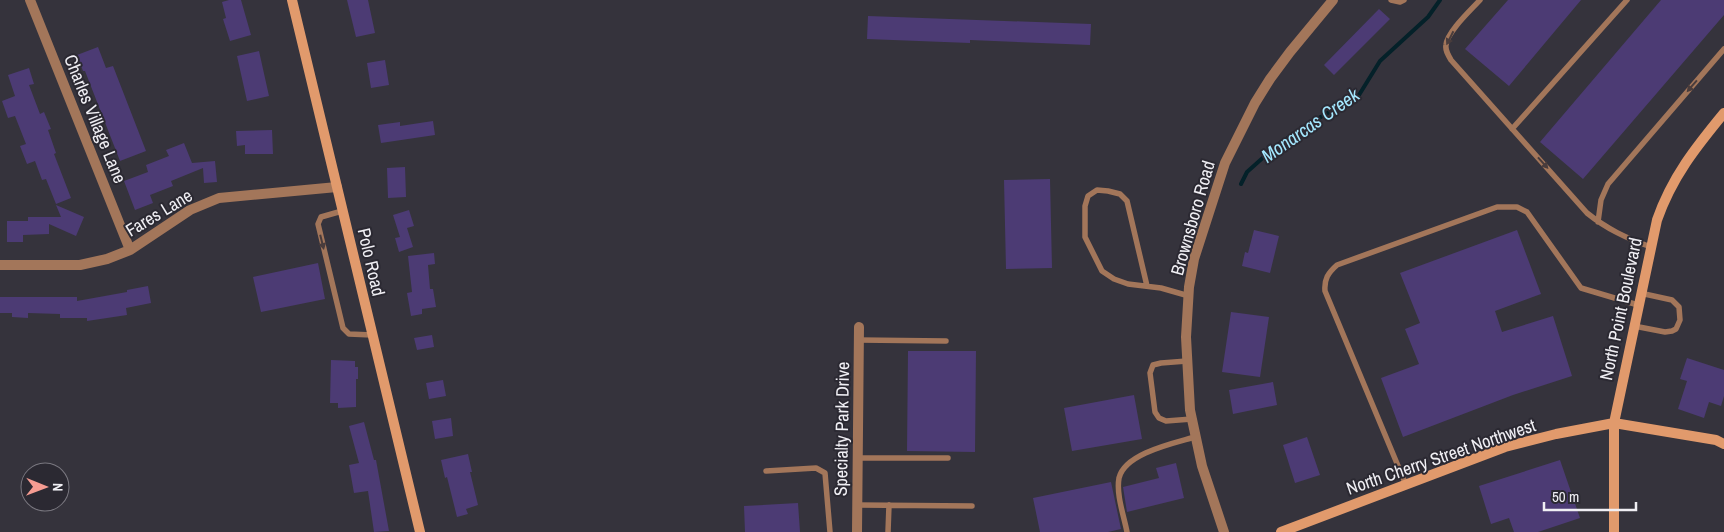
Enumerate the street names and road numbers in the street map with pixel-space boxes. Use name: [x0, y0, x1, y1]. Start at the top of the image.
street label: Charles Village Lane: [58, 51, 133, 187]
street label: Brownsboro Road: [1164, 158, 1221, 278]
street label: Fares Lane: [121, 183, 197, 242]
street label: Polo Road: [352, 225, 391, 298]
street label: North Point Boulevard: [1593, 235, 1648, 383]
street label: Specialty Park Drive: [828, 362, 855, 496]
street label: North Cherry Street Northwest: [1343, 412, 1539, 501]

